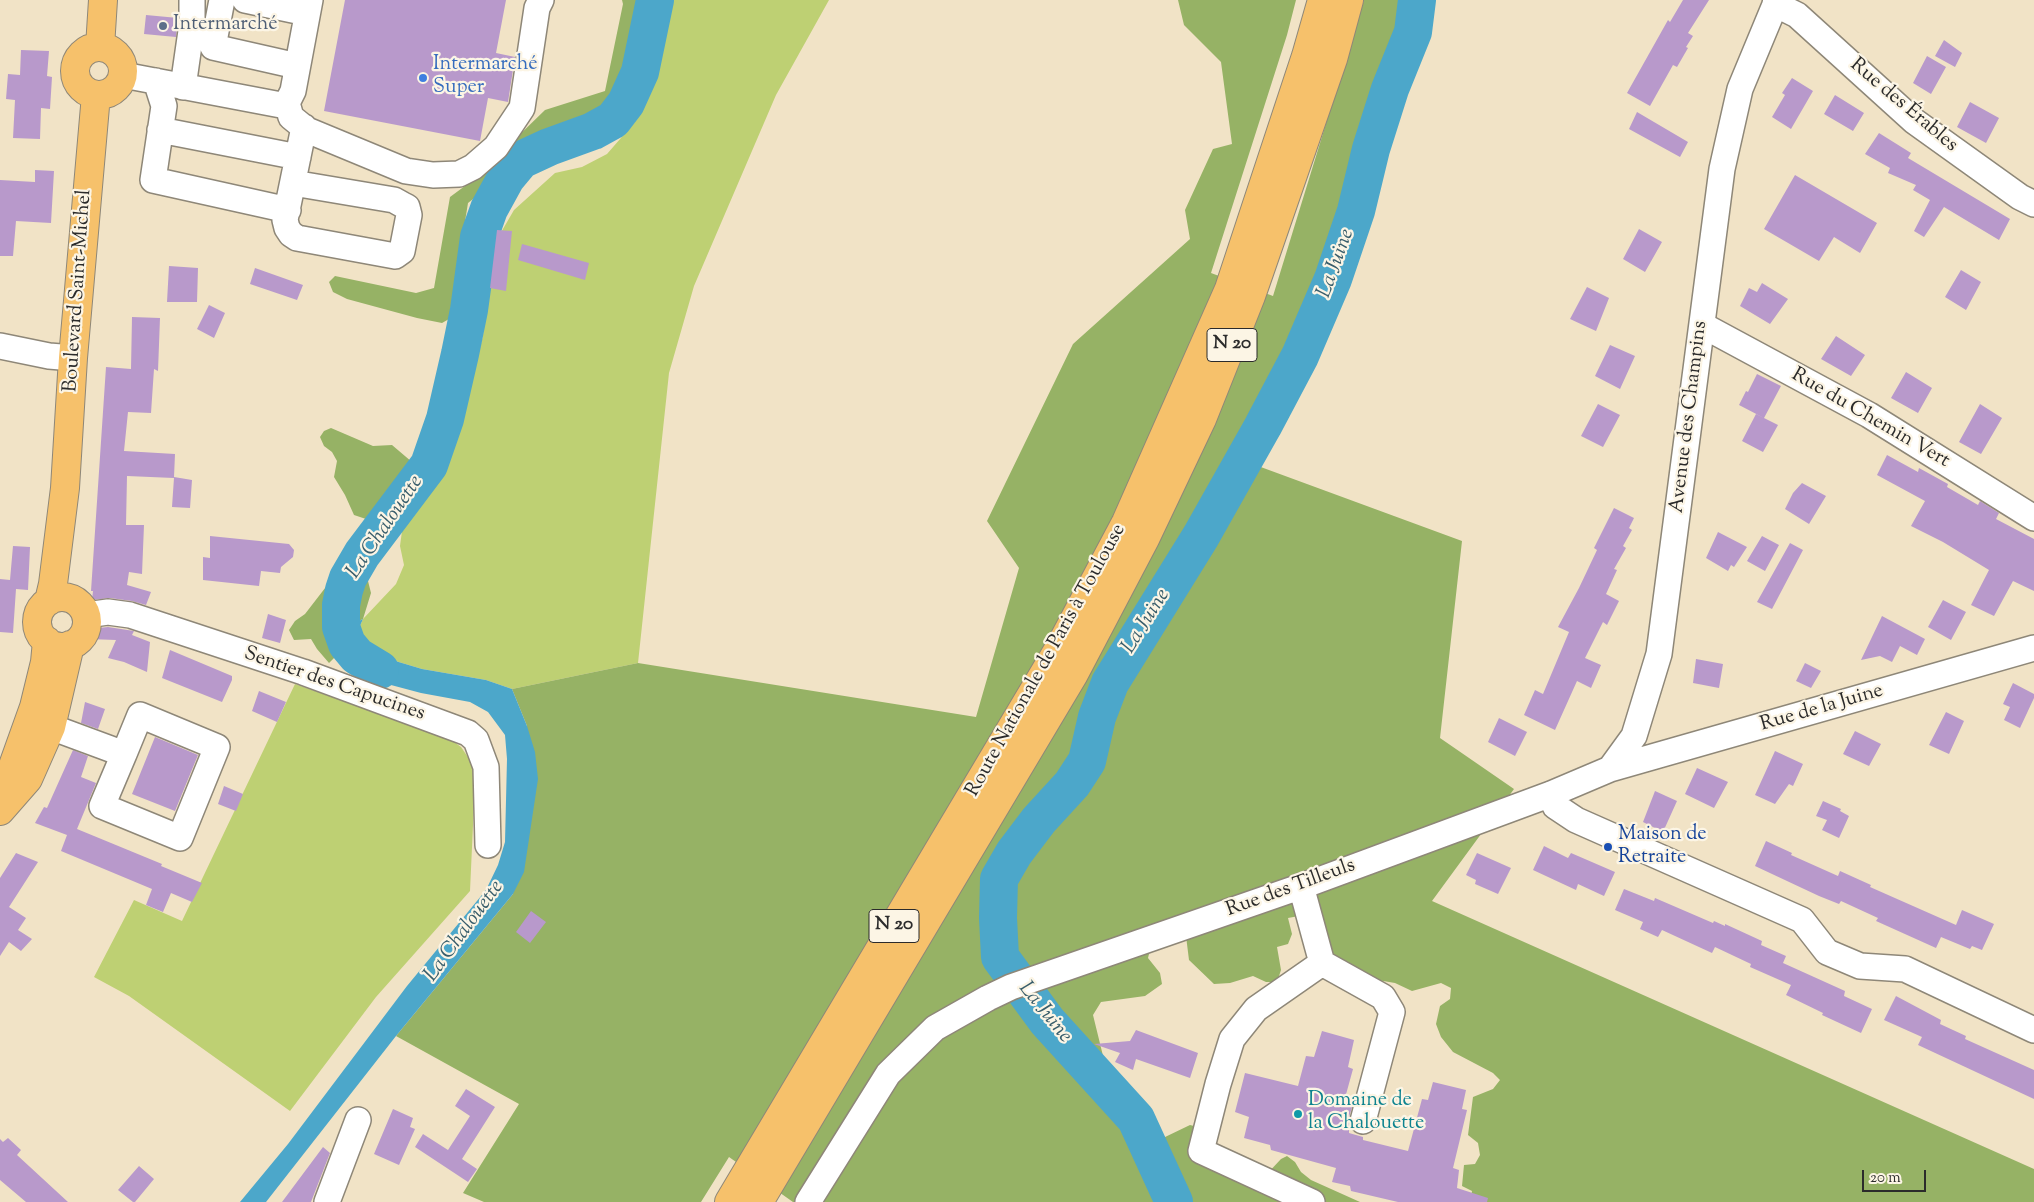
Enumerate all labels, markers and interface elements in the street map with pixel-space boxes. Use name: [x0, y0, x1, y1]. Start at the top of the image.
place label: Intermarché: [173, 14, 278, 38]
marker: Intermarché: [157, 20, 169, 32]
place label: Intermarché Super: [433, 54, 538, 101]
street label: Rue des Érables: [1844, 54, 1962, 158]
marker: Intermarché Super: [417, 72, 429, 84]
street label: Boulevard Saint-Michel: [60, 189, 98, 393]
water label: La Juine: [1313, 226, 1361, 302]
street label: Avenue des Champins: [1666, 319, 1714, 515]
road number: N 20: [1207, 328, 1257, 362]
street label: Rue du Chemin Vert: [1787, 364, 1953, 474]
water label: La Chalouette: [342, 472, 430, 584]
street label: Route Nationale de Paris à Toulouse: [962, 520, 1132, 802]
water label: La Juine: [1117, 585, 1177, 659]
street label: Sentier des Capucines: [240, 643, 428, 727]
street label: Rue de la Juine: [1758, 680, 1886, 738]
place label: Maison de Retraite: [1618, 824, 1707, 871]
marker: Maison de Retraite: [1602, 841, 1614, 853]
street label: Rue des Tilleuls: [1223, 855, 1359, 923]
water label: La Chalouette: [420, 876, 510, 988]
road number: N 20: [869, 909, 919, 942]
water label: La Juine: [1012, 977, 1076, 1049]
place label: Domaine de la Chalouette: [1308, 1090, 1424, 1137]
marker: Domaine de la Chalouette: [1292, 1108, 1304, 1120]
scale bar: [1864, 1160, 1928, 1192]
text: 20 m: [1870, 1168, 1901, 1189]

